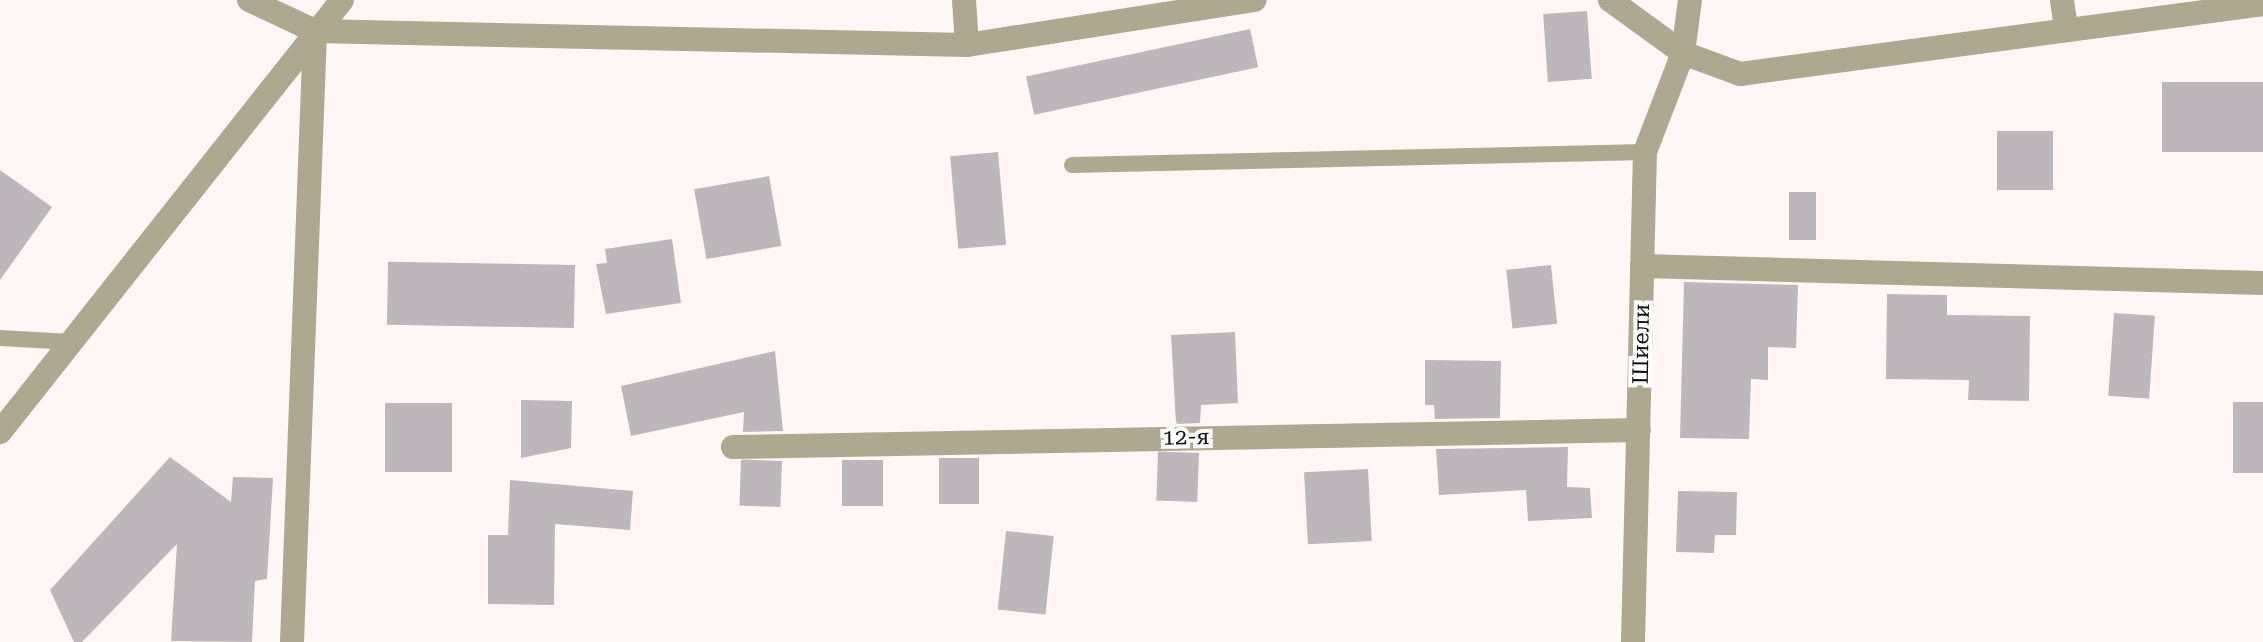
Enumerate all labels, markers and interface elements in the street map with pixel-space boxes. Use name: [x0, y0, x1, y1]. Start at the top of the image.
street label: Шиели: [1627, 303, 1655, 385]
street label: 12-я: [1162, 423, 1210, 451]

